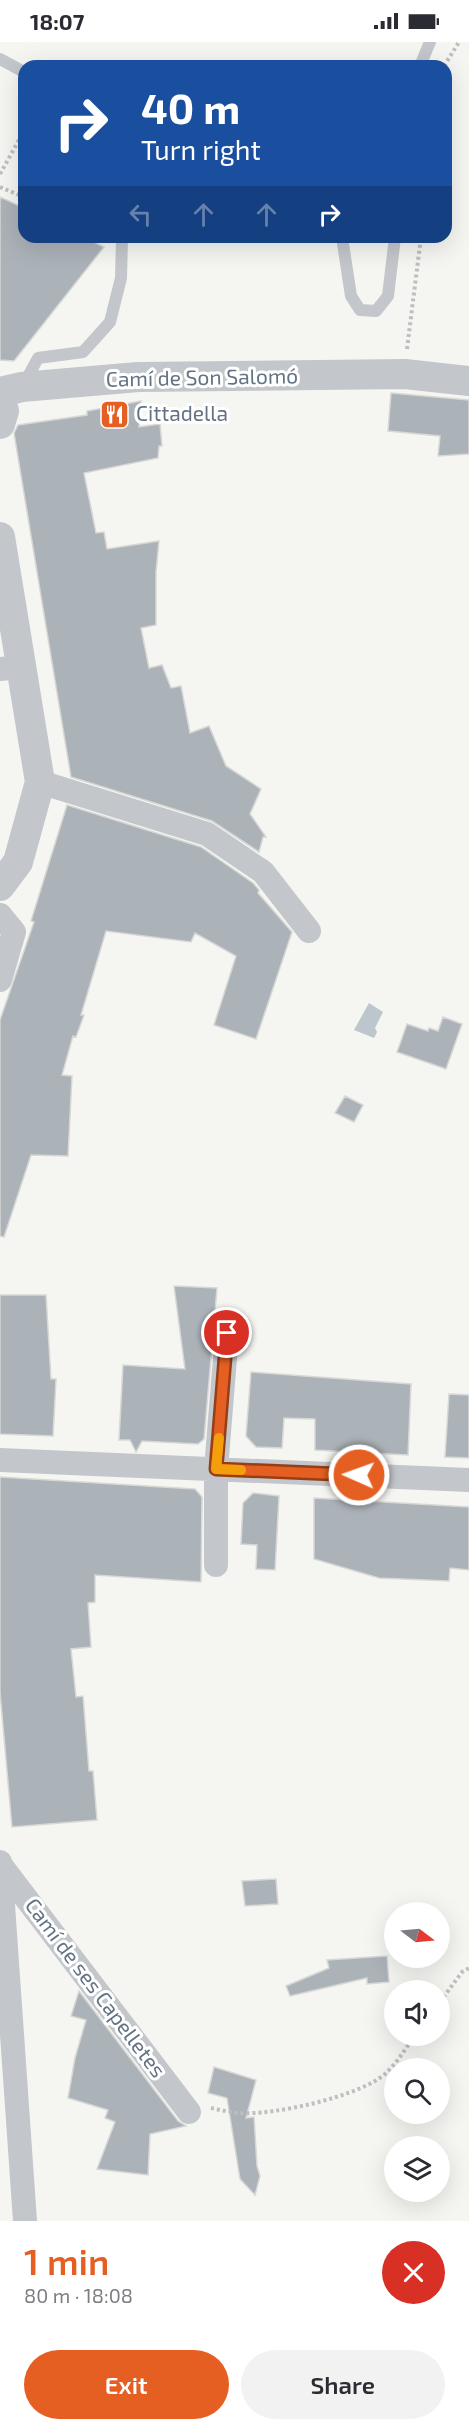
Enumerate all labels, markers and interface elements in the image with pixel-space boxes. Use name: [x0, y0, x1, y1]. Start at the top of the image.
text: 18:07: [30, 8, 84, 34]
text: 40 m: [141, 82, 240, 132]
icon: right: [42, 84, 120, 162]
text: Turn right: [141, 133, 261, 165]
icon: left: [124, 198, 157, 231]
icon: ahead: [187, 198, 220, 231]
icon: ahead: [250, 198, 283, 231]
icon: right: [313, 198, 346, 231]
street label: Camí de Son Salomó: [106, 362, 298, 391]
restaurant icon: Cittadella: [99, 398, 131, 430]
place label: Cittadella: [136, 400, 228, 425]
pin: [201, 1307, 252, 1358]
icon: arrive: [210, 1316, 243, 1349]
position arrow: [327, 1443, 391, 1507]
street label: Camí de ses Capelletes: [21, 1893, 172, 2082]
north arrow: [384, 1902, 450, 1968]
map controls: [384, 1902, 450, 2202]
button: sound: [384, 1980, 450, 2046]
button: search: [384, 2058, 450, 2124]
button: layers: [384, 2136, 450, 2202]
text: 1 min: [24, 2239, 109, 2282]
button: close: [382, 2241, 445, 2304]
text: 80 m · 18:08: [24, 2283, 133, 2307]
button: Exit: [24, 2350, 229, 2419]
button: Share: [241, 2350, 445, 2419]

